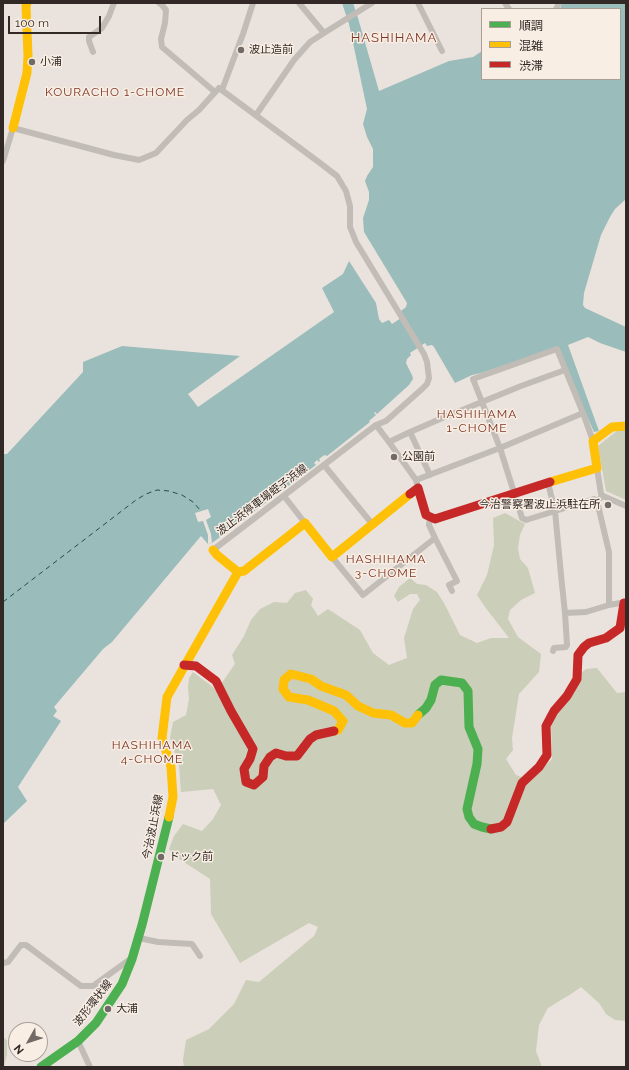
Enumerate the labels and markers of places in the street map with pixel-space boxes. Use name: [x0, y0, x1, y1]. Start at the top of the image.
place label: 波止造前: [249, 43, 293, 57]
marker: 波止造前: [236, 45, 246, 55]
place label: 小浦: [40, 55, 62, 69]
marker: 小浦: [27, 57, 37, 67]
place label: 公園前: [402, 450, 435, 464]
marker: 公園前: [389, 452, 399, 462]
place label: 今治警察署波止浜駐在所: [479, 498, 600, 512]
marker: 今治警察署波止浜駐在所: [603, 500, 613, 510]
place label: ドック前: [169, 850, 213, 864]
marker: ドック前: [156, 852, 166, 862]
place label: 大浦: [116, 1002, 138, 1016]
marker: 大浦: [103, 1004, 113, 1014]

